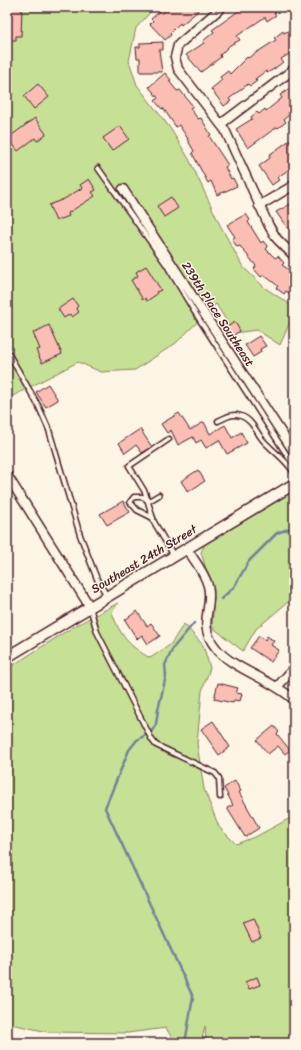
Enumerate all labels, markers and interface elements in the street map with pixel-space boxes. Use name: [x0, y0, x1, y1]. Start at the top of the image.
street label: 239th Place Southeast: [176, 257, 260, 371]
street label: Southeast 24th Street: [87, 518, 202, 599]

